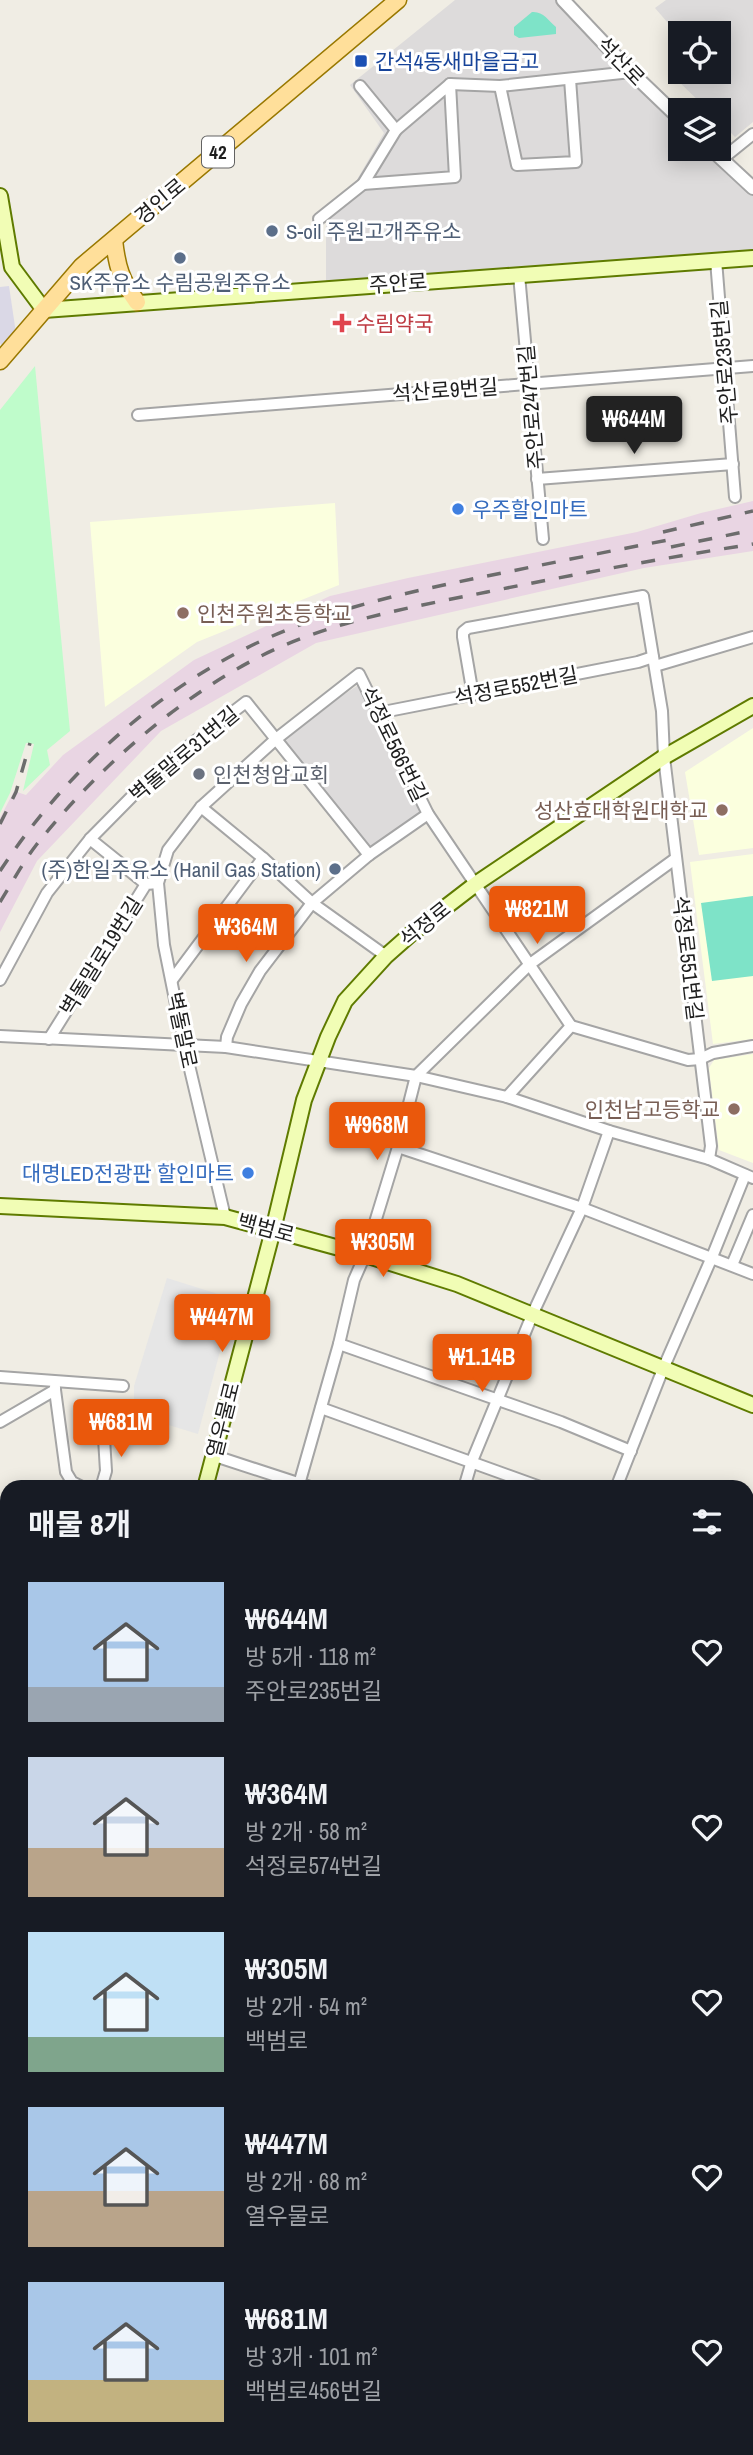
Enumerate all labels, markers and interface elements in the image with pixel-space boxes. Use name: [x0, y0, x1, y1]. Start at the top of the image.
map controls: [668, 21, 731, 161]
button: locate: [668, 21, 731, 84]
street label: 석산로: [590, 30, 652, 92]
place label: 간석4동새마을금고: [375, 47, 539, 76]
marker: 간석4동새마을금고: [353, 53, 369, 69]
button: layers: [668, 98, 731, 161]
road number: 42: [202, 136, 234, 168]
street label: 경인로: [128, 171, 192, 231]
place label: S-oil 주원고개주유소: [286, 217, 461, 246]
marker: S-oil 주원고개주유소: [264, 223, 280, 239]
marker: SK주유소 수림공원주유소: [172, 250, 188, 266]
street label: 주안로: [368, 267, 428, 299]
place label: SK주유소 수림공원주유소: [70, 268, 290, 297]
street label: 주안로235번길: [704, 298, 744, 426]
place label: 수림약국: [356, 309, 433, 338]
marker: 수림약국: [334, 315, 350, 331]
street label: 주안로247번길: [511, 343, 551, 471]
street label: 석산로9번길: [391, 372, 499, 408]
pin: ₩644M: [585, 396, 683, 456]
text: ₩644M: [602, 403, 666, 434]
place label: 우주할인마트: [472, 495, 588, 524]
marker: 우주할인마트: [450, 501, 466, 517]
place label: 인천주원초등학교: [197, 599, 352, 628]
marker: 인천주원초등학교: [175, 605, 191, 621]
street label: 석정로552번길: [452, 660, 580, 712]
street label: 석정로566번길: [353, 681, 435, 807]
street label: 벽돌말로31번길: [123, 699, 245, 809]
place label: 인천청암교회: [213, 760, 329, 789]
marker: 인천청암교회: [191, 766, 207, 782]
place label: 성산효대학원대학교: [534, 796, 708, 825]
marker: 성산효대학원대학교: [714, 802, 730, 818]
place label: (주)한일주유소 (Hanil Gas Station): [41, 855, 321, 884]
marker: (주)한일주유소 (Hanil Gas Station): [327, 861, 343, 877]
pin: ₩821M: [488, 886, 586, 946]
street label: 벽돌말로19번길: [53, 891, 149, 1021]
text: ₩821M: [505, 893, 569, 924]
street label: 석정로: [393, 894, 457, 954]
street label: 석정로551번길: [666, 894, 710, 1022]
pin: ₩364M: [197, 904, 295, 964]
text: ₩364M: [214, 911, 278, 942]
street label: 벽돌말로: [160, 989, 204, 1071]
place label: 인천남고등학교: [585, 1095, 720, 1124]
marker: 인천남고등학교: [726, 1101, 742, 1117]
pin: ₩968M: [328, 1102, 426, 1162]
text: ₩968M: [345, 1109, 409, 1140]
place label: 대명LED전광판 할인마트: [22, 1159, 234, 1188]
marker: 대명LED전광판 할인마트: [240, 1165, 256, 1181]
street label: 백범로: [234, 1206, 298, 1250]
pin: ₩305M: [334, 1220, 432, 1279]
text: ₩305M: [351, 1226, 415, 1257]
pin: ₩447M: [173, 1294, 271, 1354]
text: ₩447M: [190, 1301, 254, 1332]
pin: ₩1.14B: [425, 1334, 539, 1394]
text: ₩1.14B: [449, 1341, 515, 1372]
street label: 열우물로: [200, 1379, 246, 1461]
pin: ₩681M: [72, 1400, 170, 1459]
text: ₩681M: [89, 1406, 153, 1437]
icon: filters: [688, 1503, 726, 1541]
text: 매물 8개: [28, 1504, 131, 1544]
text: ₩644M: [245, 1598, 328, 1638]
icon: home: [84, 1610, 168, 1694]
icon: heart: [688, 1633, 726, 1671]
text: 방 5개 · 118 m²: [245, 1641, 376, 1672]
text: 주안로235번길: [245, 1675, 382, 1706]
text: ₩364M: [245, 1773, 328, 1813]
icon: home: [84, 1785, 168, 1869]
icon: heart: [688, 1808, 726, 1846]
text: 방 2개 · 58 m²: [245, 1816, 367, 1847]
text: 석정로574번길: [245, 1850, 382, 1881]
text: ₩305M: [245, 1948, 328, 1988]
icon: home: [84, 1960, 168, 2044]
icon: heart: [688, 1983, 726, 2021]
text: 방 2개 · 54 m²: [245, 1991, 367, 2022]
text: 백범로: [245, 2025, 308, 2056]
text: ₩447M: [245, 2123, 328, 2163]
icon: home: [84, 2135, 168, 2219]
icon: heart: [688, 2158, 726, 2196]
text: 방 2개 · 68 m²: [245, 2166, 367, 2197]
text: 열우물로: [245, 2200, 330, 2231]
text: ₩681M: [245, 2298, 328, 2338]
icon: home: [84, 2310, 168, 2394]
icon: heart: [688, 2333, 726, 2371]
text: 방 3개 · 101 m²: [245, 2341, 377, 2372]
text: 백범로456번길: [245, 2375, 382, 2406]

